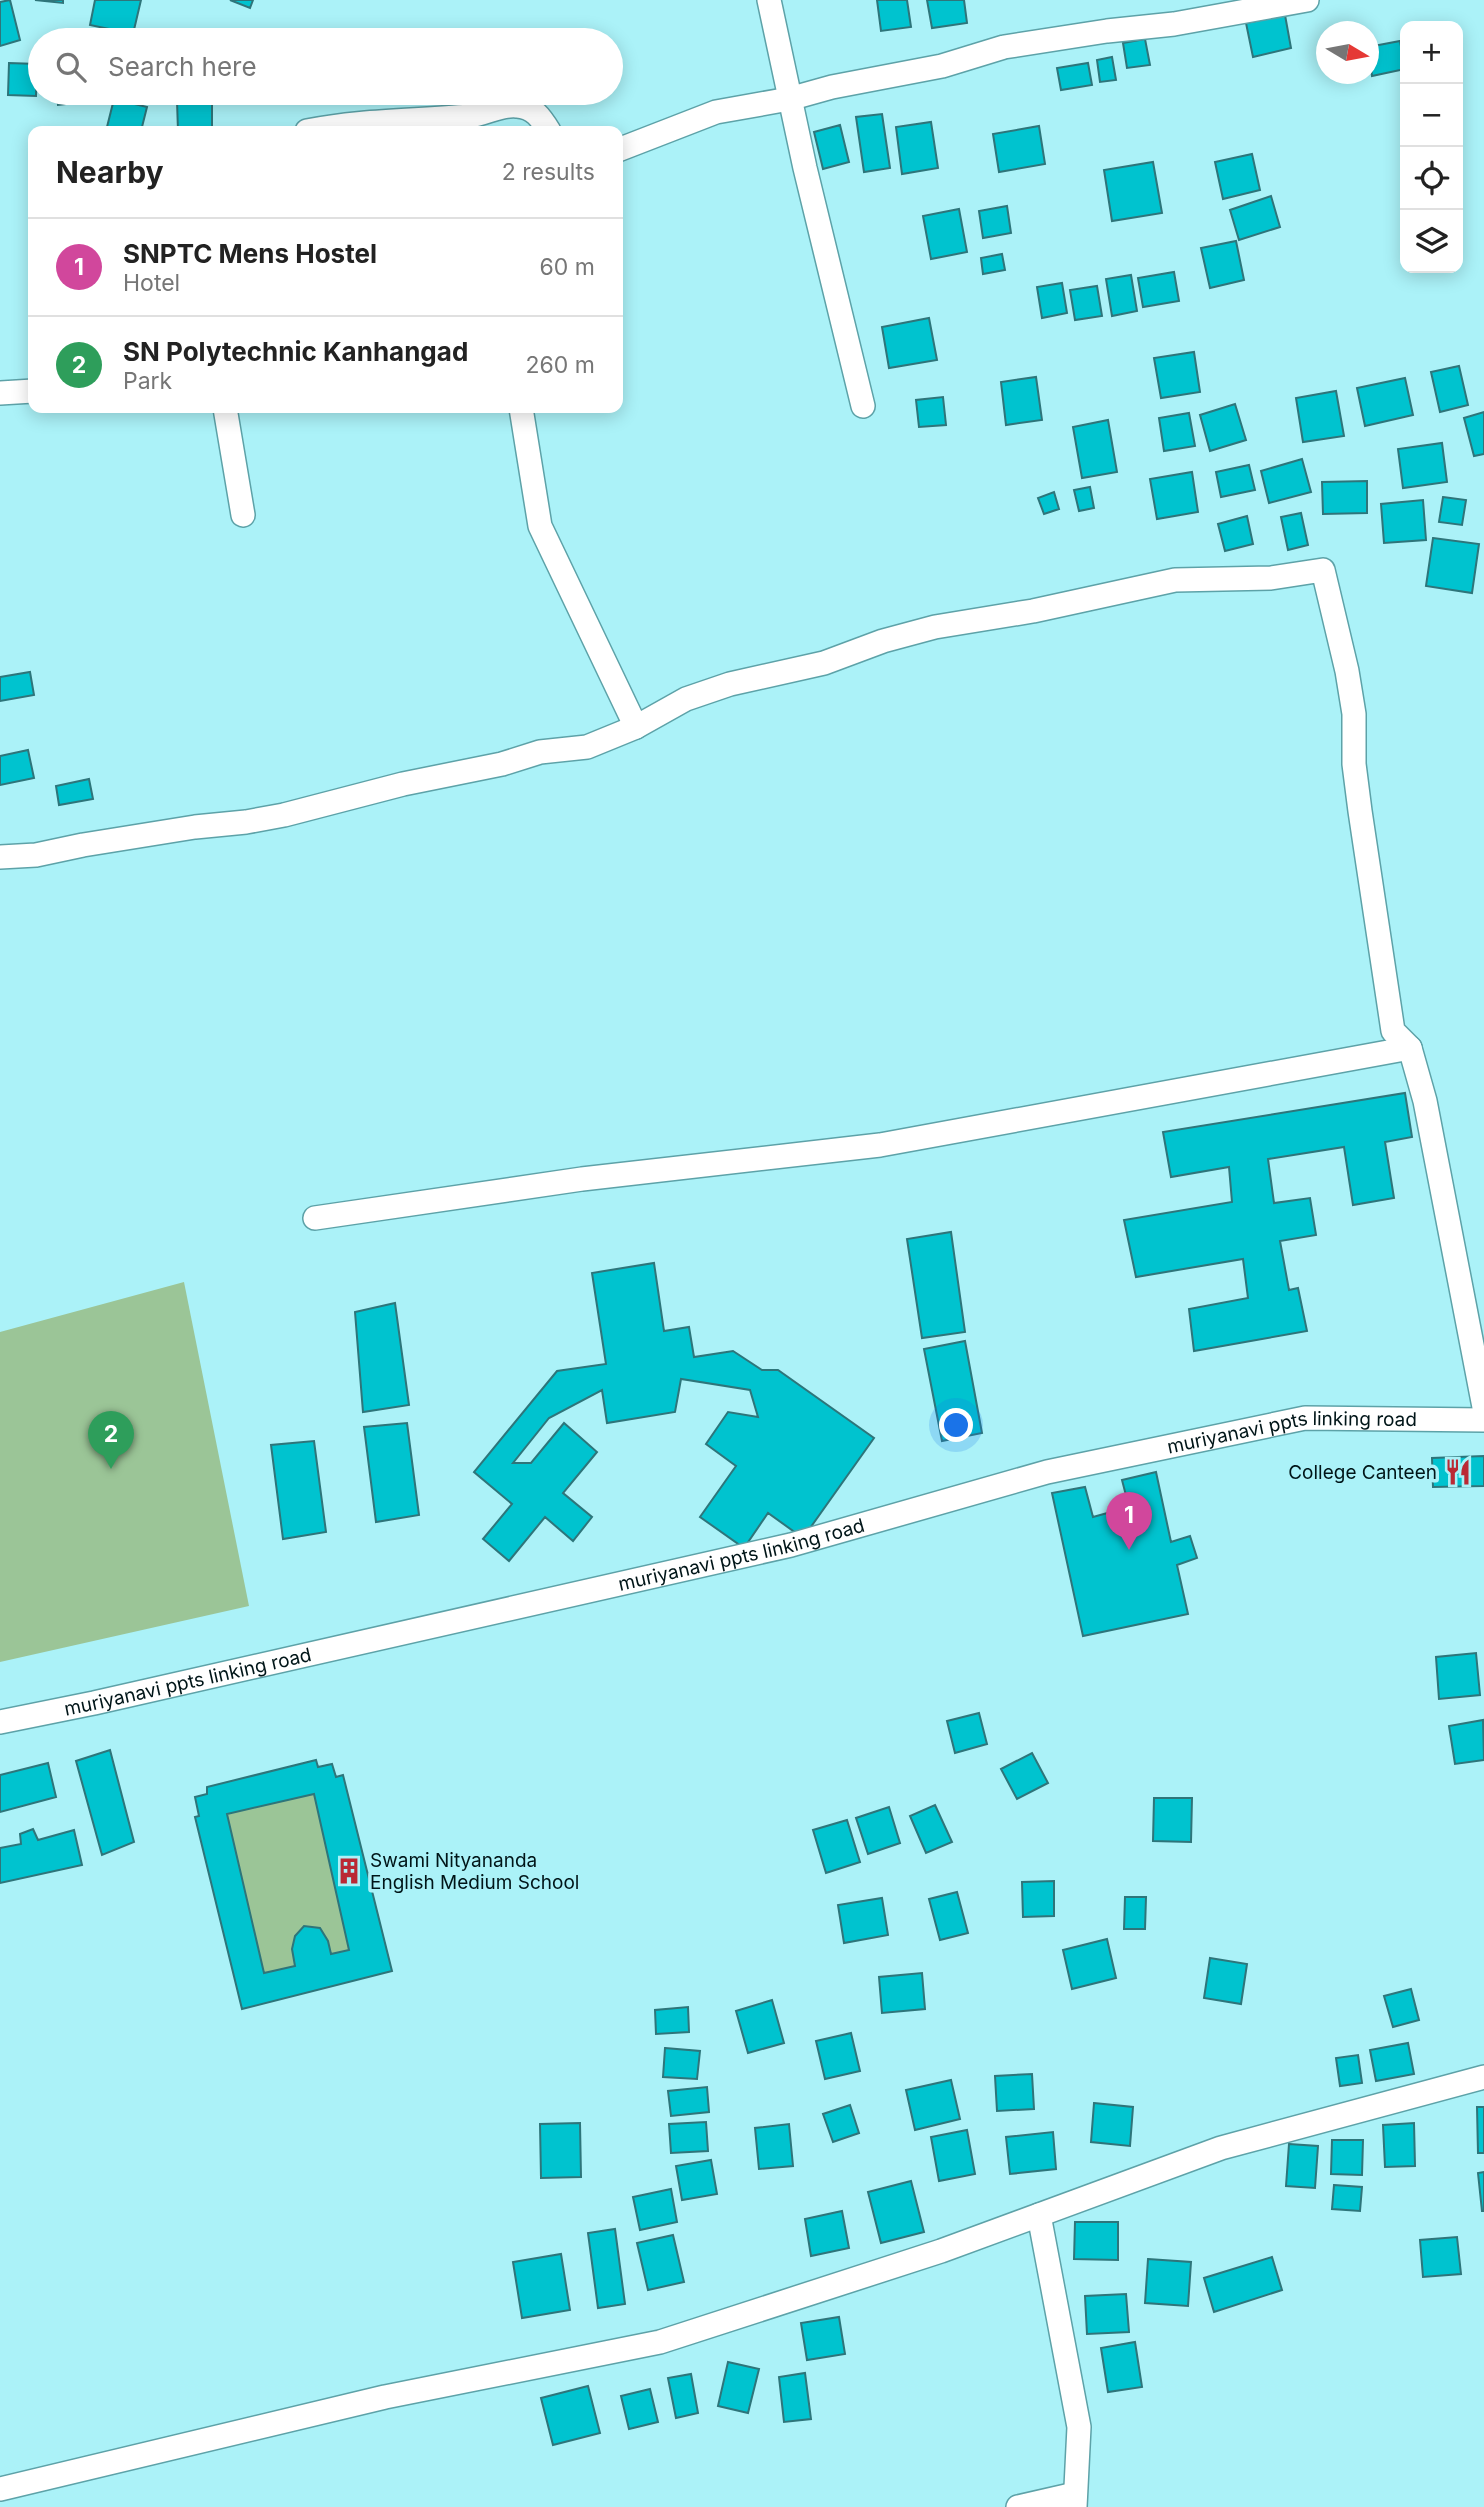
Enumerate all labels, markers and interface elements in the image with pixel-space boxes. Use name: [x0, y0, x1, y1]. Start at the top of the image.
north arrow: [1316, 21, 1379, 84]
map controls: [1400, 21, 1463, 273]
button: +: [1400, 21, 1463, 84]
search box: [28, 28, 623, 105]
icon: search: [52, 48, 90, 86]
text: Search here: [108, 51, 257, 82]
button: −: [1400, 84, 1463, 147]
button: locate: [1400, 147, 1463, 210]
text: Nearby: [56, 154, 164, 190]
text: 2 results: [502, 158, 595, 186]
button: layers: [1400, 210, 1463, 273]
text: SNPTC Mens Hostel: [123, 238, 377, 269]
text: 1: [74, 253, 84, 281]
text: 60 m: [540, 253, 595, 281]
text: Hotel: [123, 269, 180, 297]
text: SN Polytechnic Kanhangad: [123, 336, 468, 367]
text: 2: [72, 351, 86, 379]
text: 260 m: [526, 351, 595, 379]
text: Park: [123, 367, 172, 395]
street label: muriyanavi ppts linking road: [1165, 1407, 1417, 1459]
your location: [939, 1408, 973, 1442]
pin: 2: [88, 1411, 134, 1469]
restaurant icon: College Canteen: [1443, 1457, 1473, 1487]
place label: College Canteen: [1288, 1461, 1437, 1484]
pin: 1: [1106, 1492, 1152, 1550]
street label: muriyanavi ppts linking road: [616, 1514, 867, 1596]
street label: muriyanavi ppts linking road: [62, 1643, 314, 1721]
place label: Swami Nityananda English Medium School: [370, 1849, 579, 1894]
building icon: Swami Nityananda English Medium School: [334, 1856, 364, 1886]

